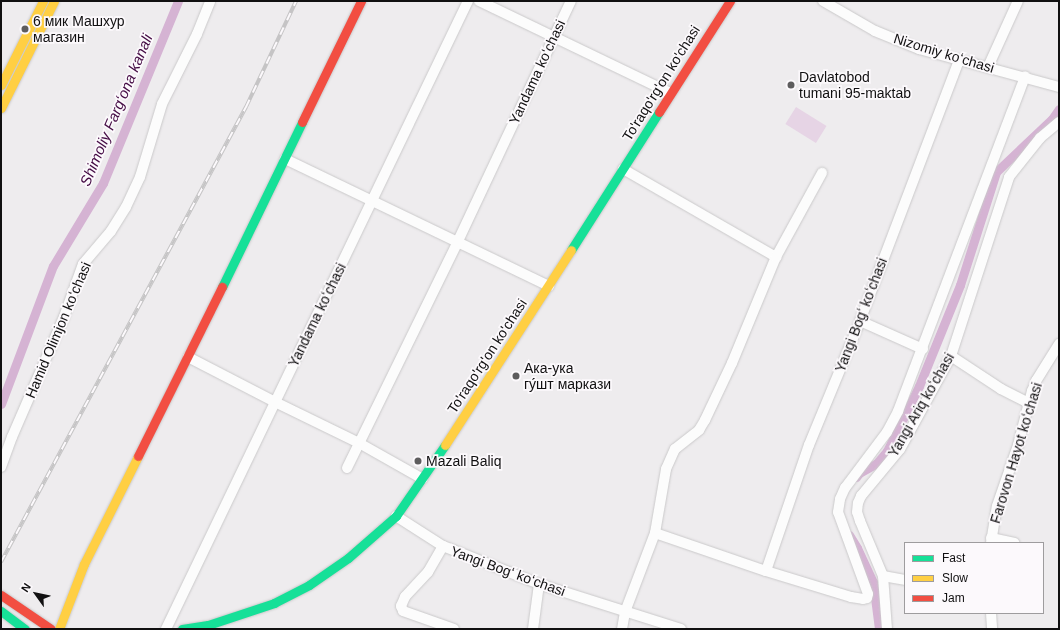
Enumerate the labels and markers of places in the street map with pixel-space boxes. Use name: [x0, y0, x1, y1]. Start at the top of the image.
place label: 6 мик Машхур магазин: [33, 13, 125, 46]
marker: 6 мик Машхур магазин: [20, 24, 30, 34]
place label: Davlatobod tumani 95-maktab: [799, 69, 911, 102]
marker: Davlatobod tumani 95-maktab: [786, 80, 796, 90]
place label: Ака-ука гу́шт маркази: [524, 360, 611, 392]
marker: Ака-ука гу́шт маркази: [511, 371, 521, 381]
place label: Mazali Baliq: [426, 453, 501, 469]
marker: Mazali Baliq: [413, 456, 423, 466]

